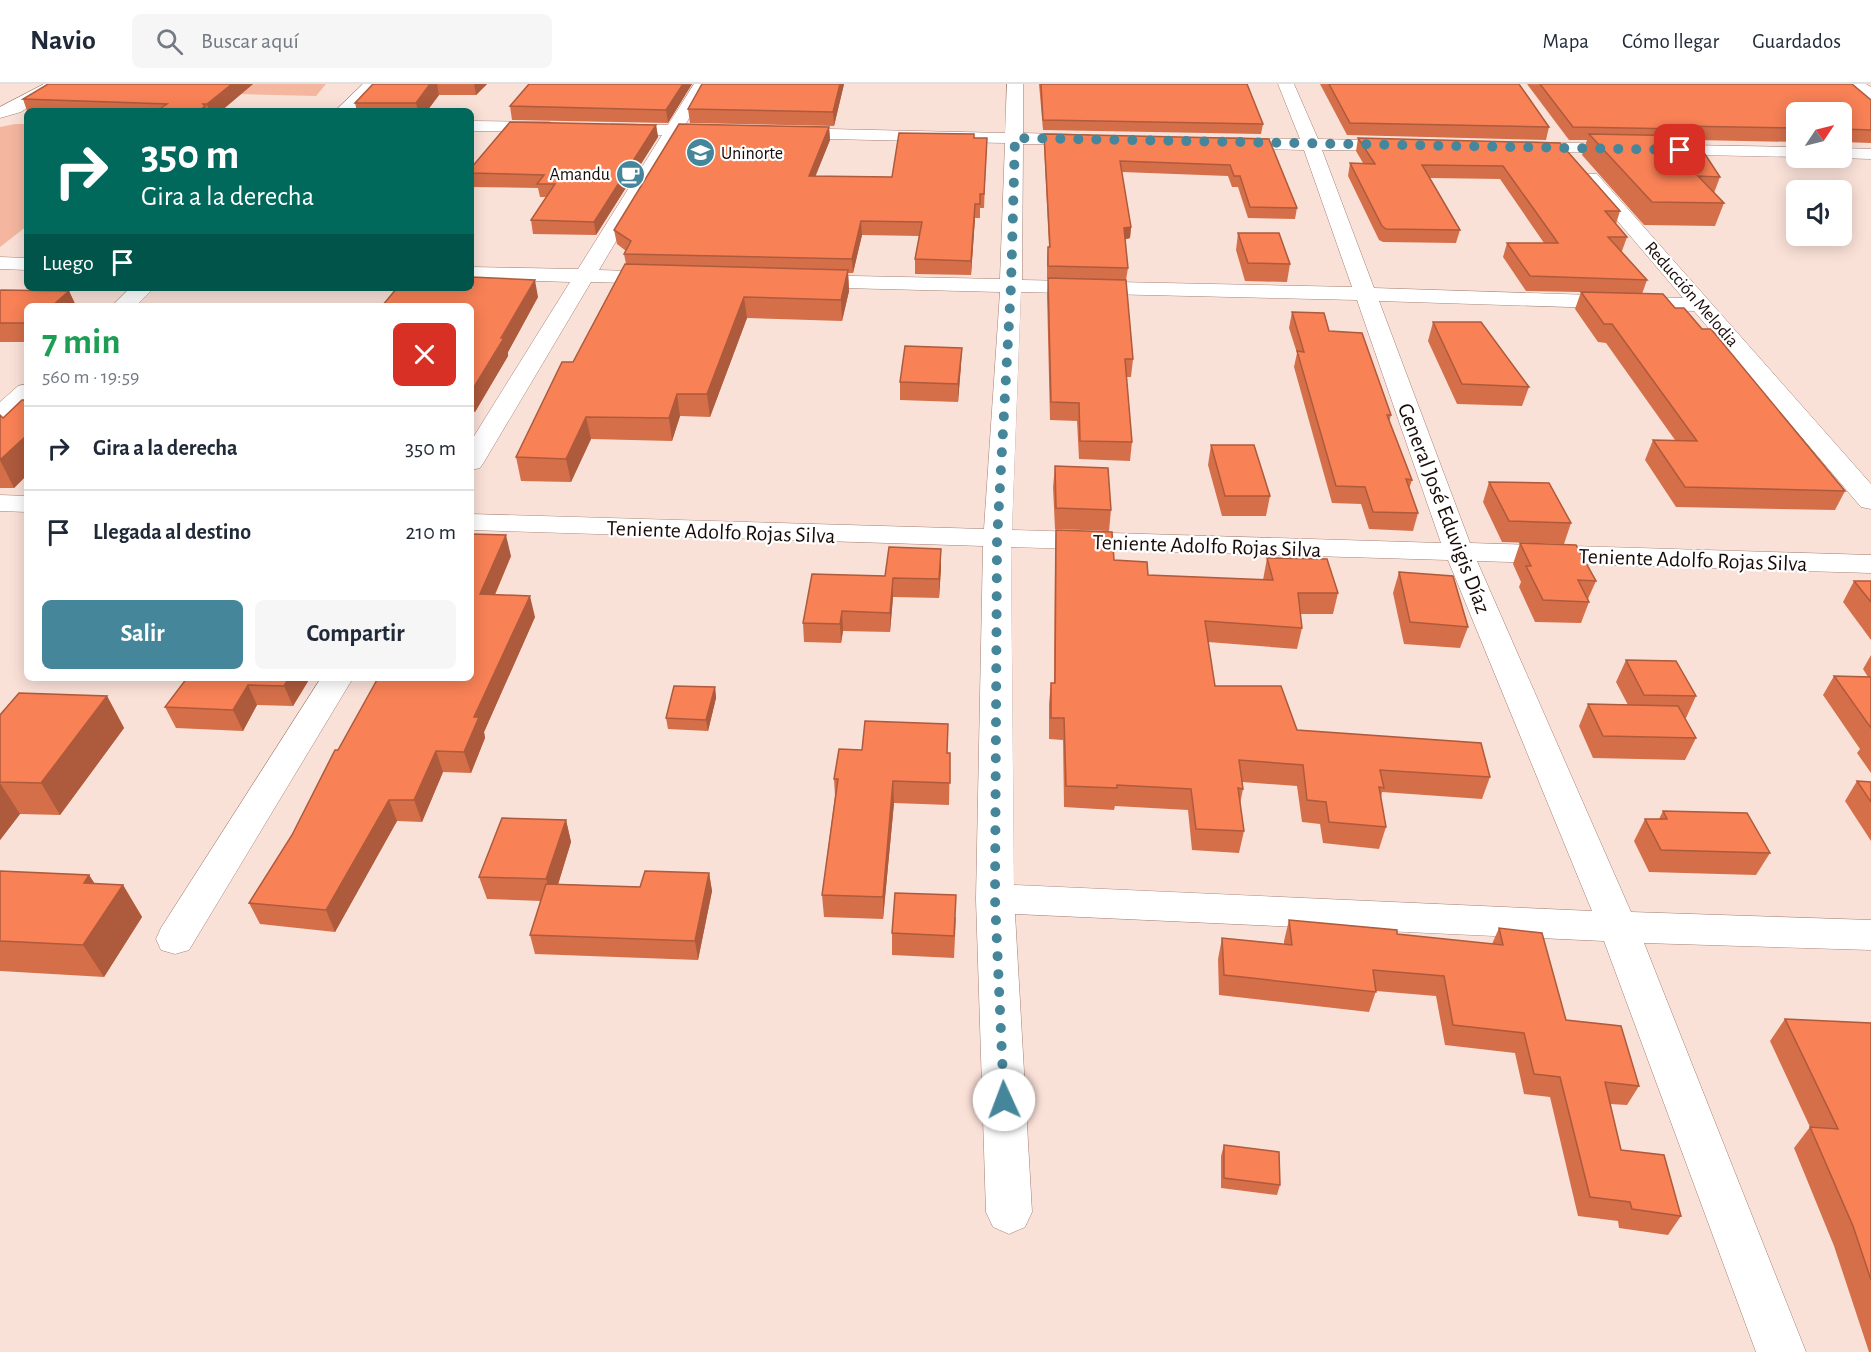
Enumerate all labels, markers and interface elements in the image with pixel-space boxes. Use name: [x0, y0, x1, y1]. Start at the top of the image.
search box: [132, 14, 552, 68]
icon: search: [153, 25, 186, 58]
text: Navio: [30, 27, 96, 55]
text: Buscar aquí: [201, 30, 299, 52]
text: Mapa: [1543, 31, 1589, 52]
text: Cómo llegar: [1622, 31, 1719, 52]
text: Guardados: [1752, 31, 1841, 52]
north arrow: [1786, 102, 1852, 168]
map controls: [1786, 102, 1852, 246]
pin: [1654, 124, 1705, 175]
icon: right: [42, 132, 120, 210]
icon: arrive: [1663, 133, 1696, 166]
text: 350 m: [141, 134, 239, 176]
school or university icon: Uninorte: [684, 137, 716, 169]
place label: Uninorte: [721, 145, 783, 163]
cafe icon: Amandu: [615, 158, 647, 190]
place label: Amandu: [549, 166, 610, 184]
button: sound: [1786, 180, 1852, 246]
text: Gira a la derecha: [141, 183, 314, 210]
street label: Reducción Melodia: [1641, 239, 1742, 351]
icon: arrive: [106, 246, 139, 279]
text: Luego: [42, 252, 94, 274]
button: close: [393, 323, 456, 386]
text: 7 min: [42, 324, 120, 360]
text: 560 m · 19:59: [42, 367, 139, 387]
street label: General José Eduvigis Díaz: [1394, 400, 1494, 616]
icon: right: [42, 432, 75, 465]
text: Gira a la derecha: [93, 437, 238, 459]
text: 350 m: [405, 437, 456, 459]
icon: arrive: [42, 516, 75, 549]
street label: Teniente Adolfo Rojas Silva: [606, 517, 836, 547]
text: Llegada al destino: [93, 521, 251, 543]
text: 210 m: [406, 521, 456, 543]
street label: Teniente Adolfo Rojas Silva: [1092, 531, 1322, 561]
street label: Teniente Adolfo Rojas Silva: [1578, 545, 1808, 575]
button: Salir: [42, 600, 243, 669]
button: Compartir: [255, 600, 456, 669]
position arrow: [972, 1068, 1036, 1132]

